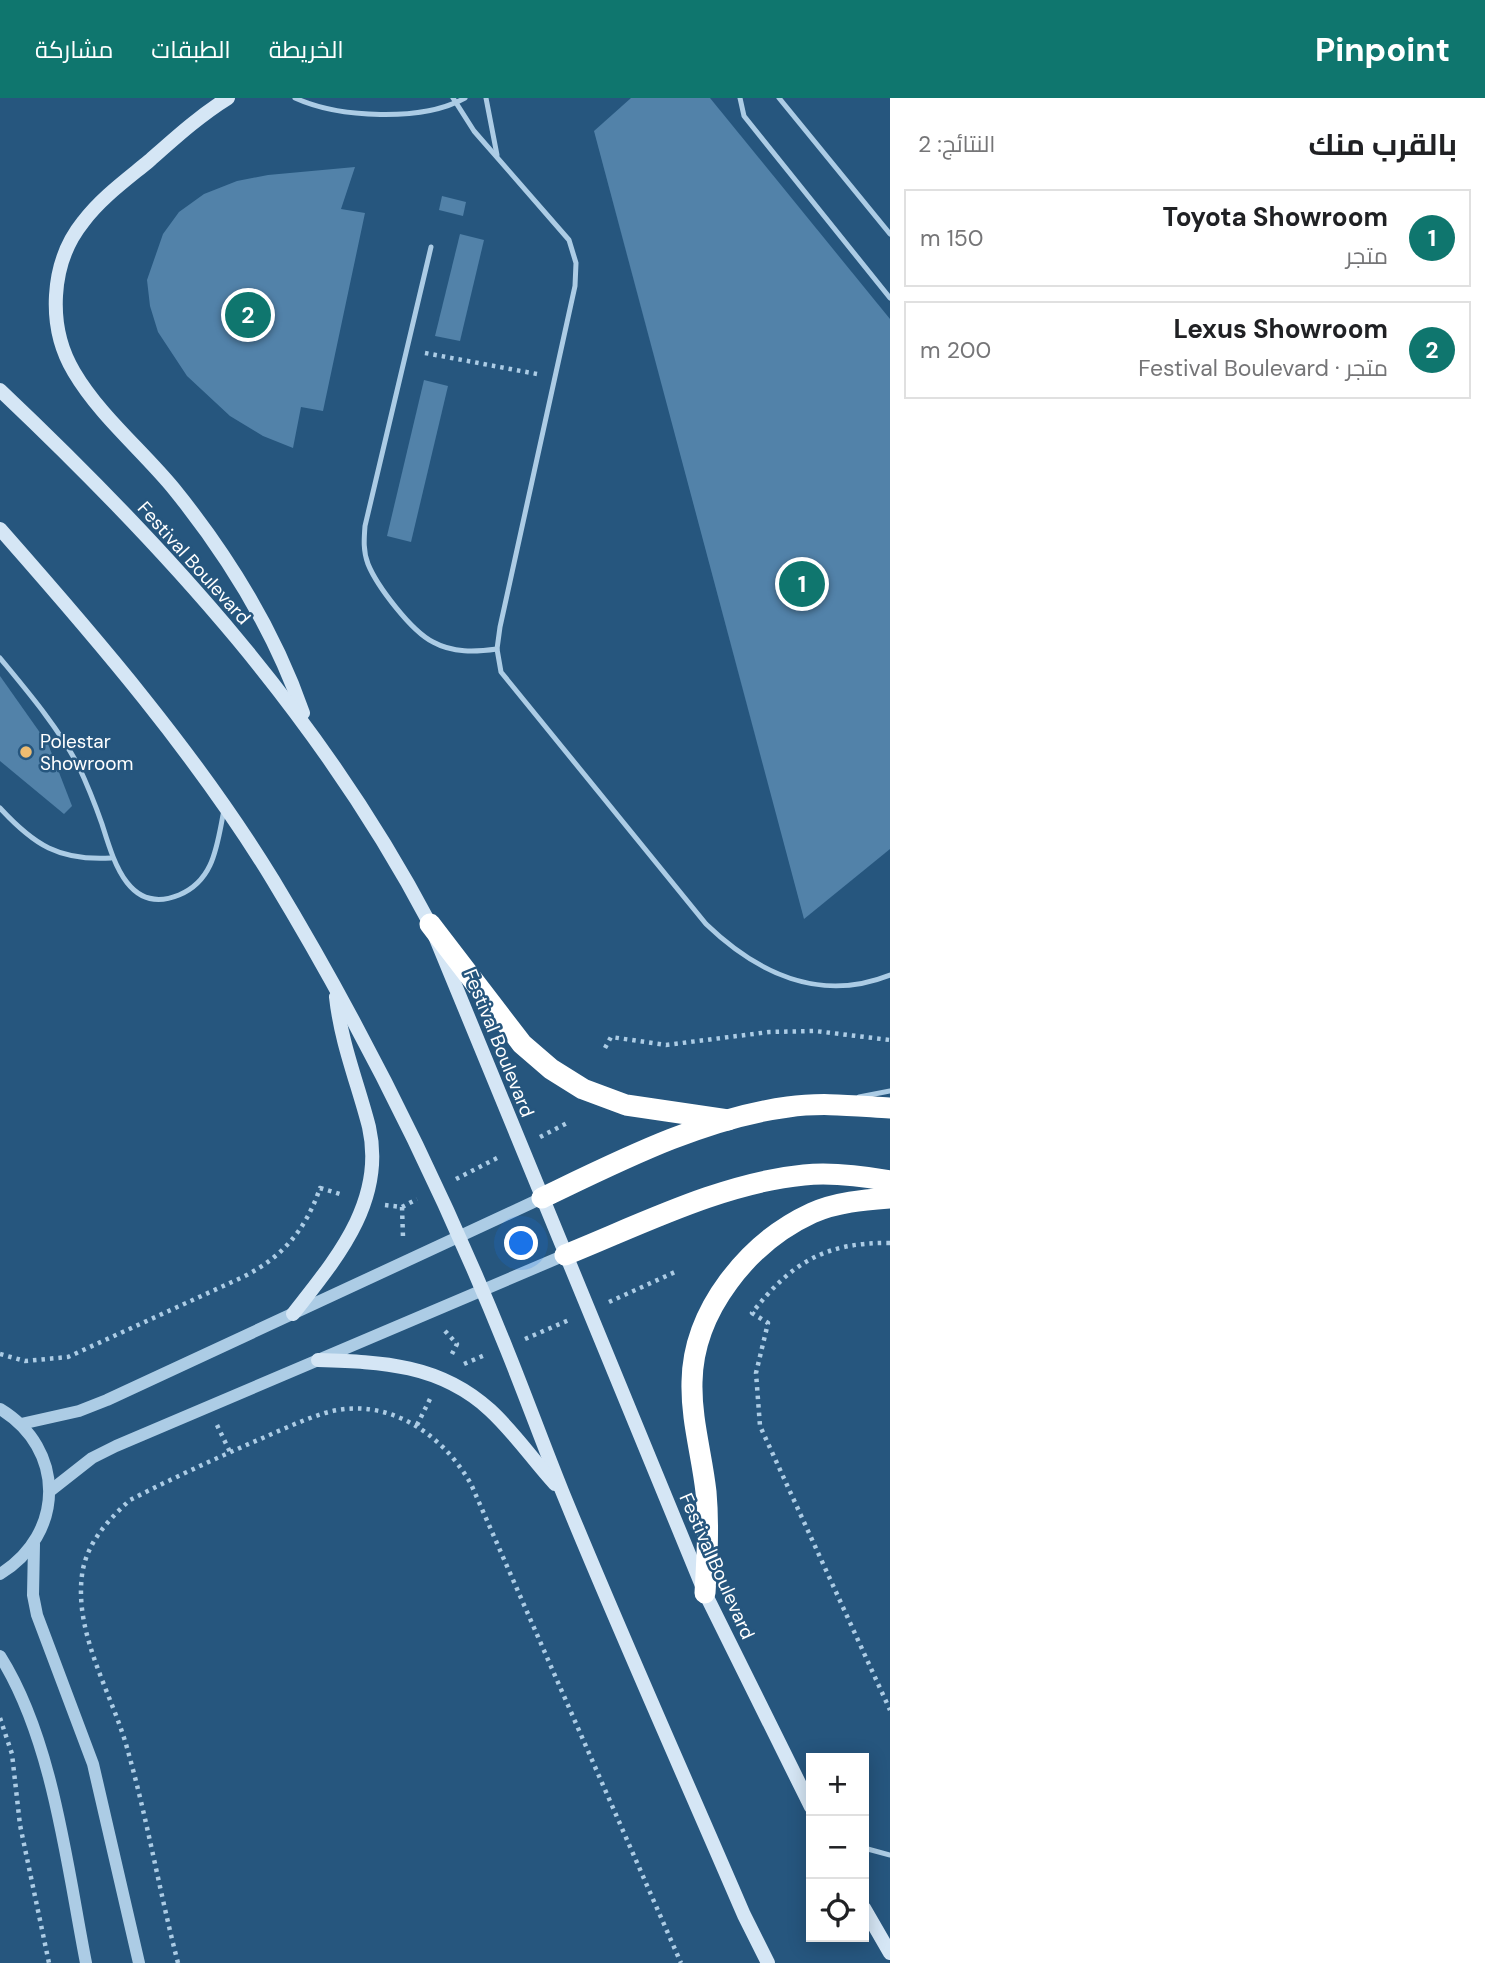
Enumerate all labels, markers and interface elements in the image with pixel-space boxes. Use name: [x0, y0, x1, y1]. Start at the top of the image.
text: Pinpoint: [1315, 28, 1450, 71]
text: مشاركة: [35, 34, 113, 65]
text: الطبقات: [151, 34, 231, 65]
text: الخريطة: [269, 34, 344, 65]
text: بالقرب منك: [1308, 125, 1457, 164]
text: النتائج: 2: [918, 129, 995, 159]
text: Toyota Showroom: [1162, 200, 1388, 234]
text: 150 m: [920, 223, 984, 253]
text: 1: [1428, 223, 1436, 253]
text: متجر: [1346, 241, 1388, 271]
pin: 2: [225, 289, 271, 341]
text: Lexus Showroom: [1173, 312, 1388, 346]
text: 200 m: [920, 335, 991, 365]
text: 2: [1425, 335, 1439, 365]
text: متجر · Festival Boulevard: [1138, 353, 1388, 383]
street label: Festival Boulevard: [132, 496, 256, 630]
pin: 1: [779, 558, 825, 610]
place label: Polestar Showroom: [40, 729, 133, 776]
marker: Polestar Showroom: [18, 744, 34, 760]
street label: Festival Boulevard: [458, 965, 540, 1121]
your location: [504, 1226, 538, 1260]
street label: Festival Boulevard: [674, 1489, 760, 1643]
map controls: [806, 1753, 869, 1942]
button: +: [806, 1753, 869, 1816]
button: −: [806, 1816, 869, 1879]
button: locate: [806, 1879, 869, 1942]

